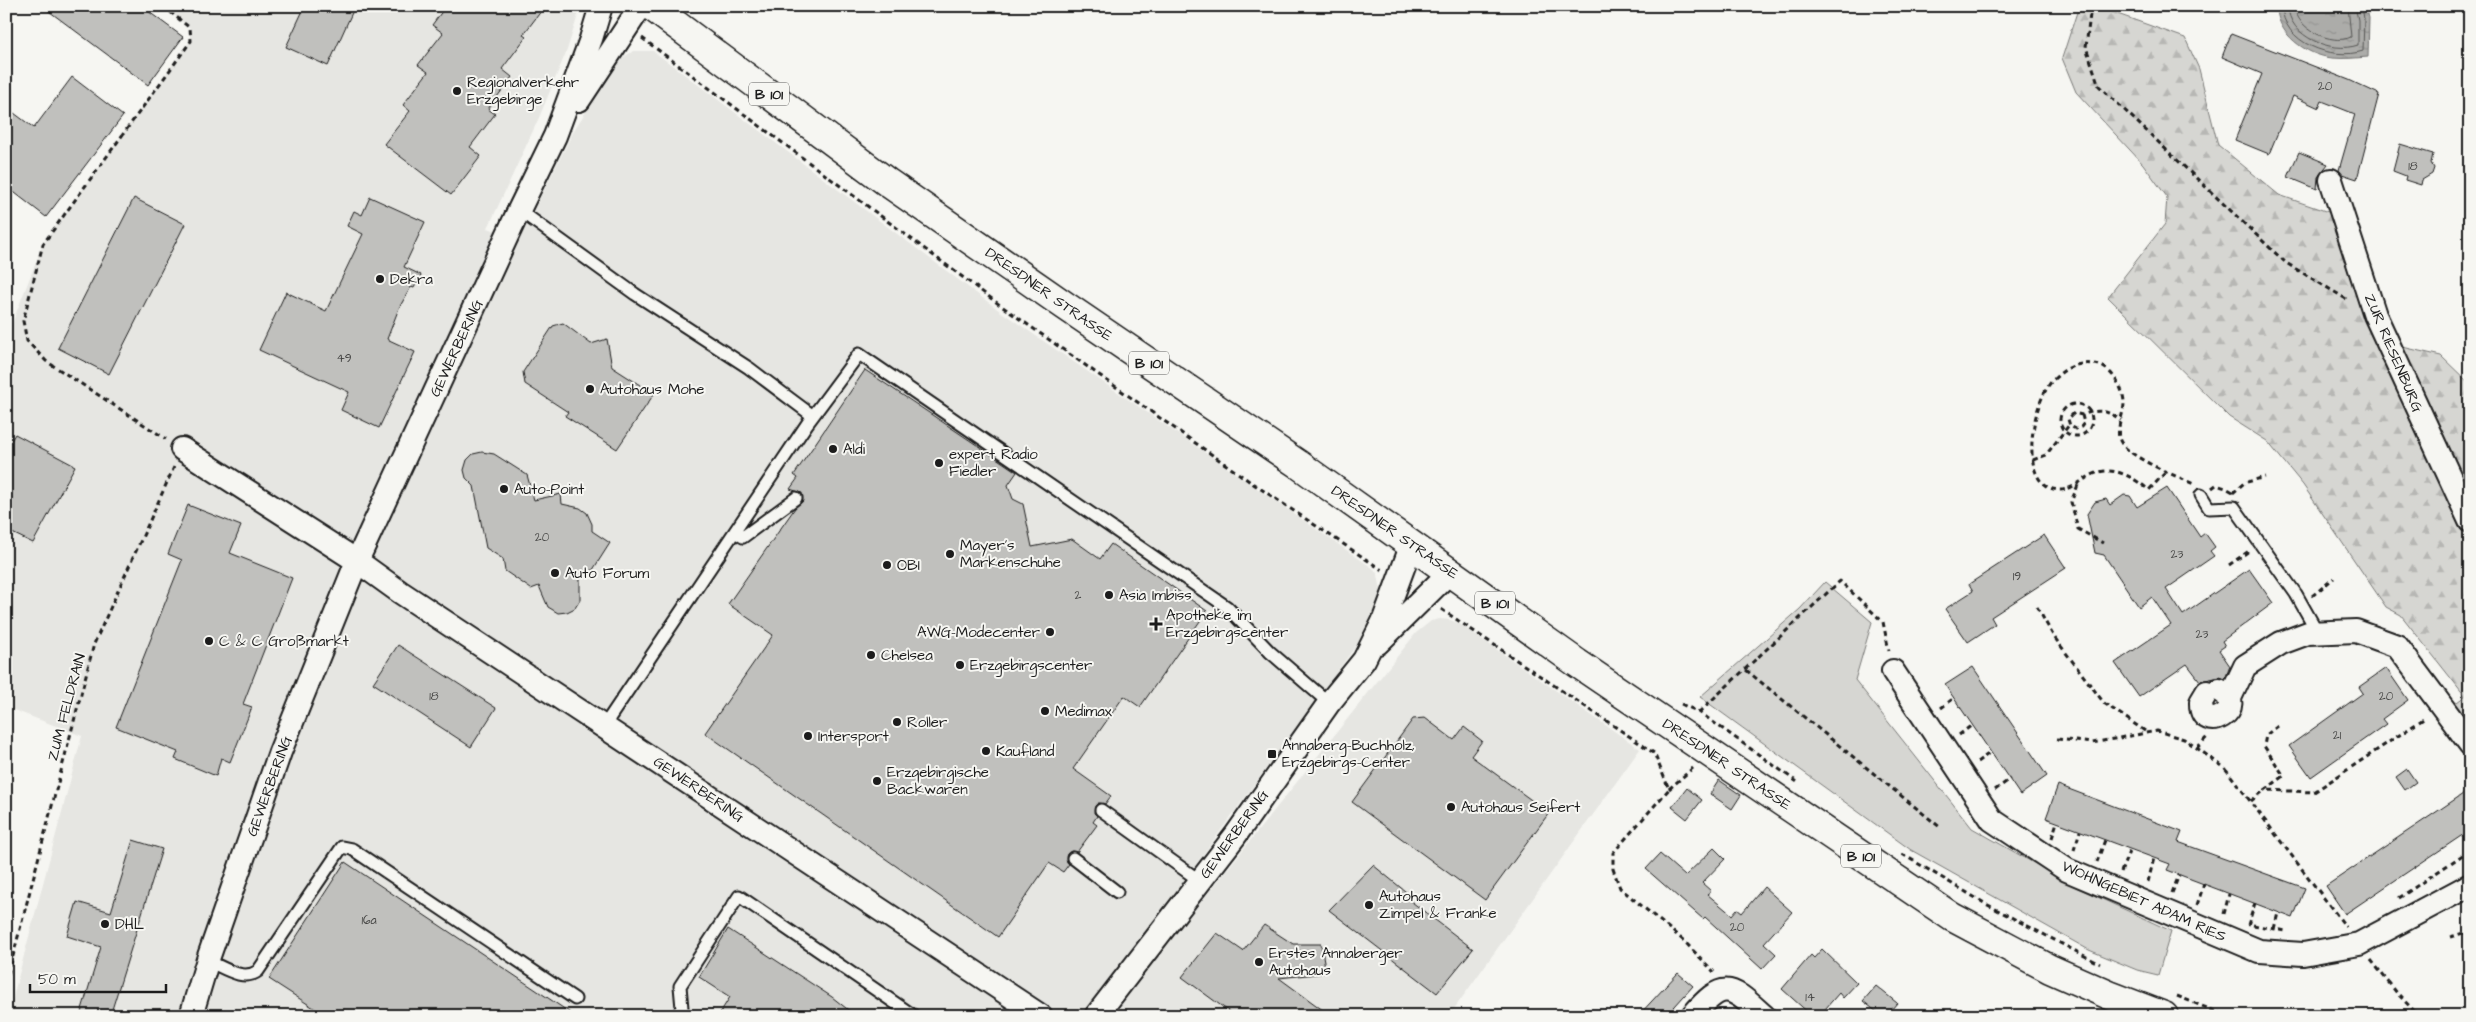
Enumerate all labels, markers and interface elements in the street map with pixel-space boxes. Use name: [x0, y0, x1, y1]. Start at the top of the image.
place label: Regionalverkehr Erzgebirge: [467, 72, 579, 111]
house number: 20: [2318, 78, 2333, 95]
road number: B 101: [749, 82, 789, 106]
marker: Regionalverkehr Erzgebirge: [451, 85, 463, 97]
house number: 18: [2408, 158, 2418, 175]
street label: DRESDNER STRASSE: [981, 242, 1117, 346]
place label: Dekra: [390, 269, 433, 290]
marker: Dekra: [374, 273, 386, 285]
street label: ZUR RIESENBURG: [2359, 291, 2428, 416]
street label: GEWERBERING: [425, 296, 488, 400]
house number: 49: [337, 350, 352, 367]
road number: B 101: [1129, 352, 1169, 374]
place label: Autohaus Mohe: [600, 379, 704, 400]
marker: Autohaus Mohe: [584, 383, 596, 395]
place label: Aldi: [843, 439, 866, 460]
marker: Aldi: [827, 443, 839, 455]
place label: expert Radio Fiedler: [949, 444, 1038, 482]
marker: expert Radio Fiedler: [933, 457, 945, 469]
place label: Auto-Point: [514, 479, 584, 500]
street label: DRESDNER STRASSE: [1327, 480, 1463, 584]
marker: Auto-Point: [498, 483, 510, 495]
house number: 20: [535, 529, 550, 546]
place label: Mayer’s Markenschuhe: [960, 535, 1061, 573]
house number: 23: [2171, 546, 2183, 563]
marker: Mayer’s Markenschuhe: [944, 548, 956, 560]
place label: OBI: [897, 555, 920, 576]
marker: OBI: [881, 559, 893, 571]
place label: Auto Forum: [565, 563, 649, 584]
marker: Auto Forum: [549, 567, 561, 579]
house number: 19: [2013, 568, 2021, 585]
place label: Asia Imbiss: [1119, 585, 1192, 606]
house number: 2: [1075, 587, 1082, 604]
marker: Asia Imbiss: [1103, 589, 1115, 601]
road number: B 101: [1475, 592, 1515, 614]
place label: Apotheke im Erzgebirgscenter: [1166, 605, 1288, 644]
marker: Apotheke im Erzgebirgscenter: [1150, 618, 1162, 630]
place label: AWG-Modecenter: [917, 622, 1040, 643]
marker: AWG-Modecenter: [1044, 626, 1056, 638]
house number: 23: [2196, 626, 2208, 643]
place label: C & C Großmarkt: [219, 631, 349, 652]
marker: C & C Großmarkt: [203, 635, 215, 647]
place label: Chelsea: [881, 645, 933, 666]
marker: Chelsea: [865, 649, 877, 661]
street label: ZUM FELDRAIN: [42, 651, 91, 763]
place label: Erzgebirgscenter: [970, 655, 1092, 677]
marker: Erzgebirgscenter: [954, 659, 966, 671]
house number: 18: [429, 688, 439, 705]
house number: 20: [2379, 688, 2394, 705]
place label: Medimax: [1055, 701, 1113, 722]
marker: Medimax: [1039, 705, 1051, 717]
place label: Roller: [907, 712, 947, 733]
street label: DRESDNER STRASSE: [1658, 713, 1795, 815]
marker: Roller: [891, 716, 903, 728]
place label: Intersport: [818, 726, 889, 747]
house number: 21: [2333, 727, 2342, 744]
marker: Intersport: [802, 730, 814, 742]
street label: GEWERBERING: [242, 733, 298, 839]
place label: Annaberg-Buchholz, Erzgebirgs-Center: [1282, 735, 1415, 774]
place label: Kaufland: [996, 741, 1055, 762]
marker: Kaufland: [980, 745, 992, 757]
marker: Annaberg-Buchholz, Erzgebirgs-Center: [1266, 748, 1278, 760]
street label: GEWERBERING: [649, 751, 749, 828]
place label: Erzgebirgische Backwaren: [887, 762, 989, 800]
marker: Erzgebirgische Backwaren: [871, 775, 883, 787]
street label: GEWERBERING: [1195, 785, 1274, 883]
place label: Autohaus Seifert: [1461, 797, 1580, 818]
marker: Autohaus Seifert: [1445, 801, 1457, 813]
road number: B 101: [1841, 844, 1881, 868]
street label: WOHNGEBIET ADAM RIES: [2058, 856, 2230, 947]
place label: Autohaus Zimpel & Franke: [1379, 886, 1497, 924]
marker: Autohaus Zimpel & Franke: [1363, 899, 1375, 911]
house number: 16a: [361, 912, 377, 929]
place label: DHL: [115, 914, 145, 935]
marker: DHL: [99, 918, 111, 930]
house number: 20: [1730, 919, 1745, 936]
place label: Erstes Annaberger Autohaus: [1269, 943, 1403, 981]
marker: Erstes Annaberger Autohaus: [1253, 956, 1265, 968]
scale bar: [30, 962, 166, 994]
text: 50 m: [38, 969, 76, 990]
house number: 14: [1805, 989, 1815, 1006]

